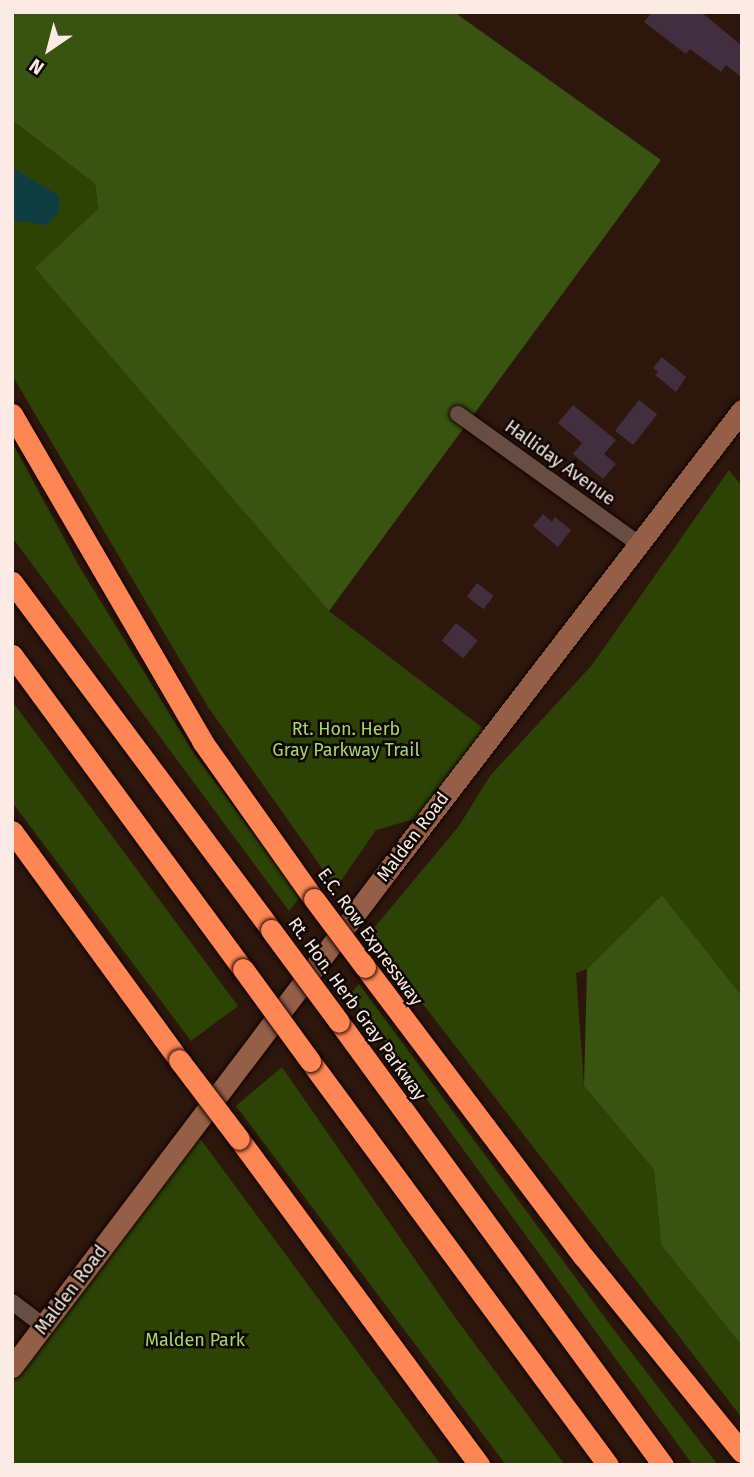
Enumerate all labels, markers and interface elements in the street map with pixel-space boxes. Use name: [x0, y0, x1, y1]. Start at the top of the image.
north arrow: [14, 14, 84, 84]
text: N: [25, 54, 48, 80]
street label: Halliday Avenue: [501, 416, 619, 510]
park label: Rt. Hon. Herb Gray Parkway Trail: [272, 719, 420, 762]
street label: Malden Road: [372, 788, 454, 886]
street label: E.C. Row Expressway: [313, 864, 427, 1010]
street label: Rt. Hon. Herb Gray Parkway: [283, 913, 431, 1105]
street label: Malden Road: [30, 1241, 112, 1339]
park label: Malden Park: [145, 1329, 245, 1351]

